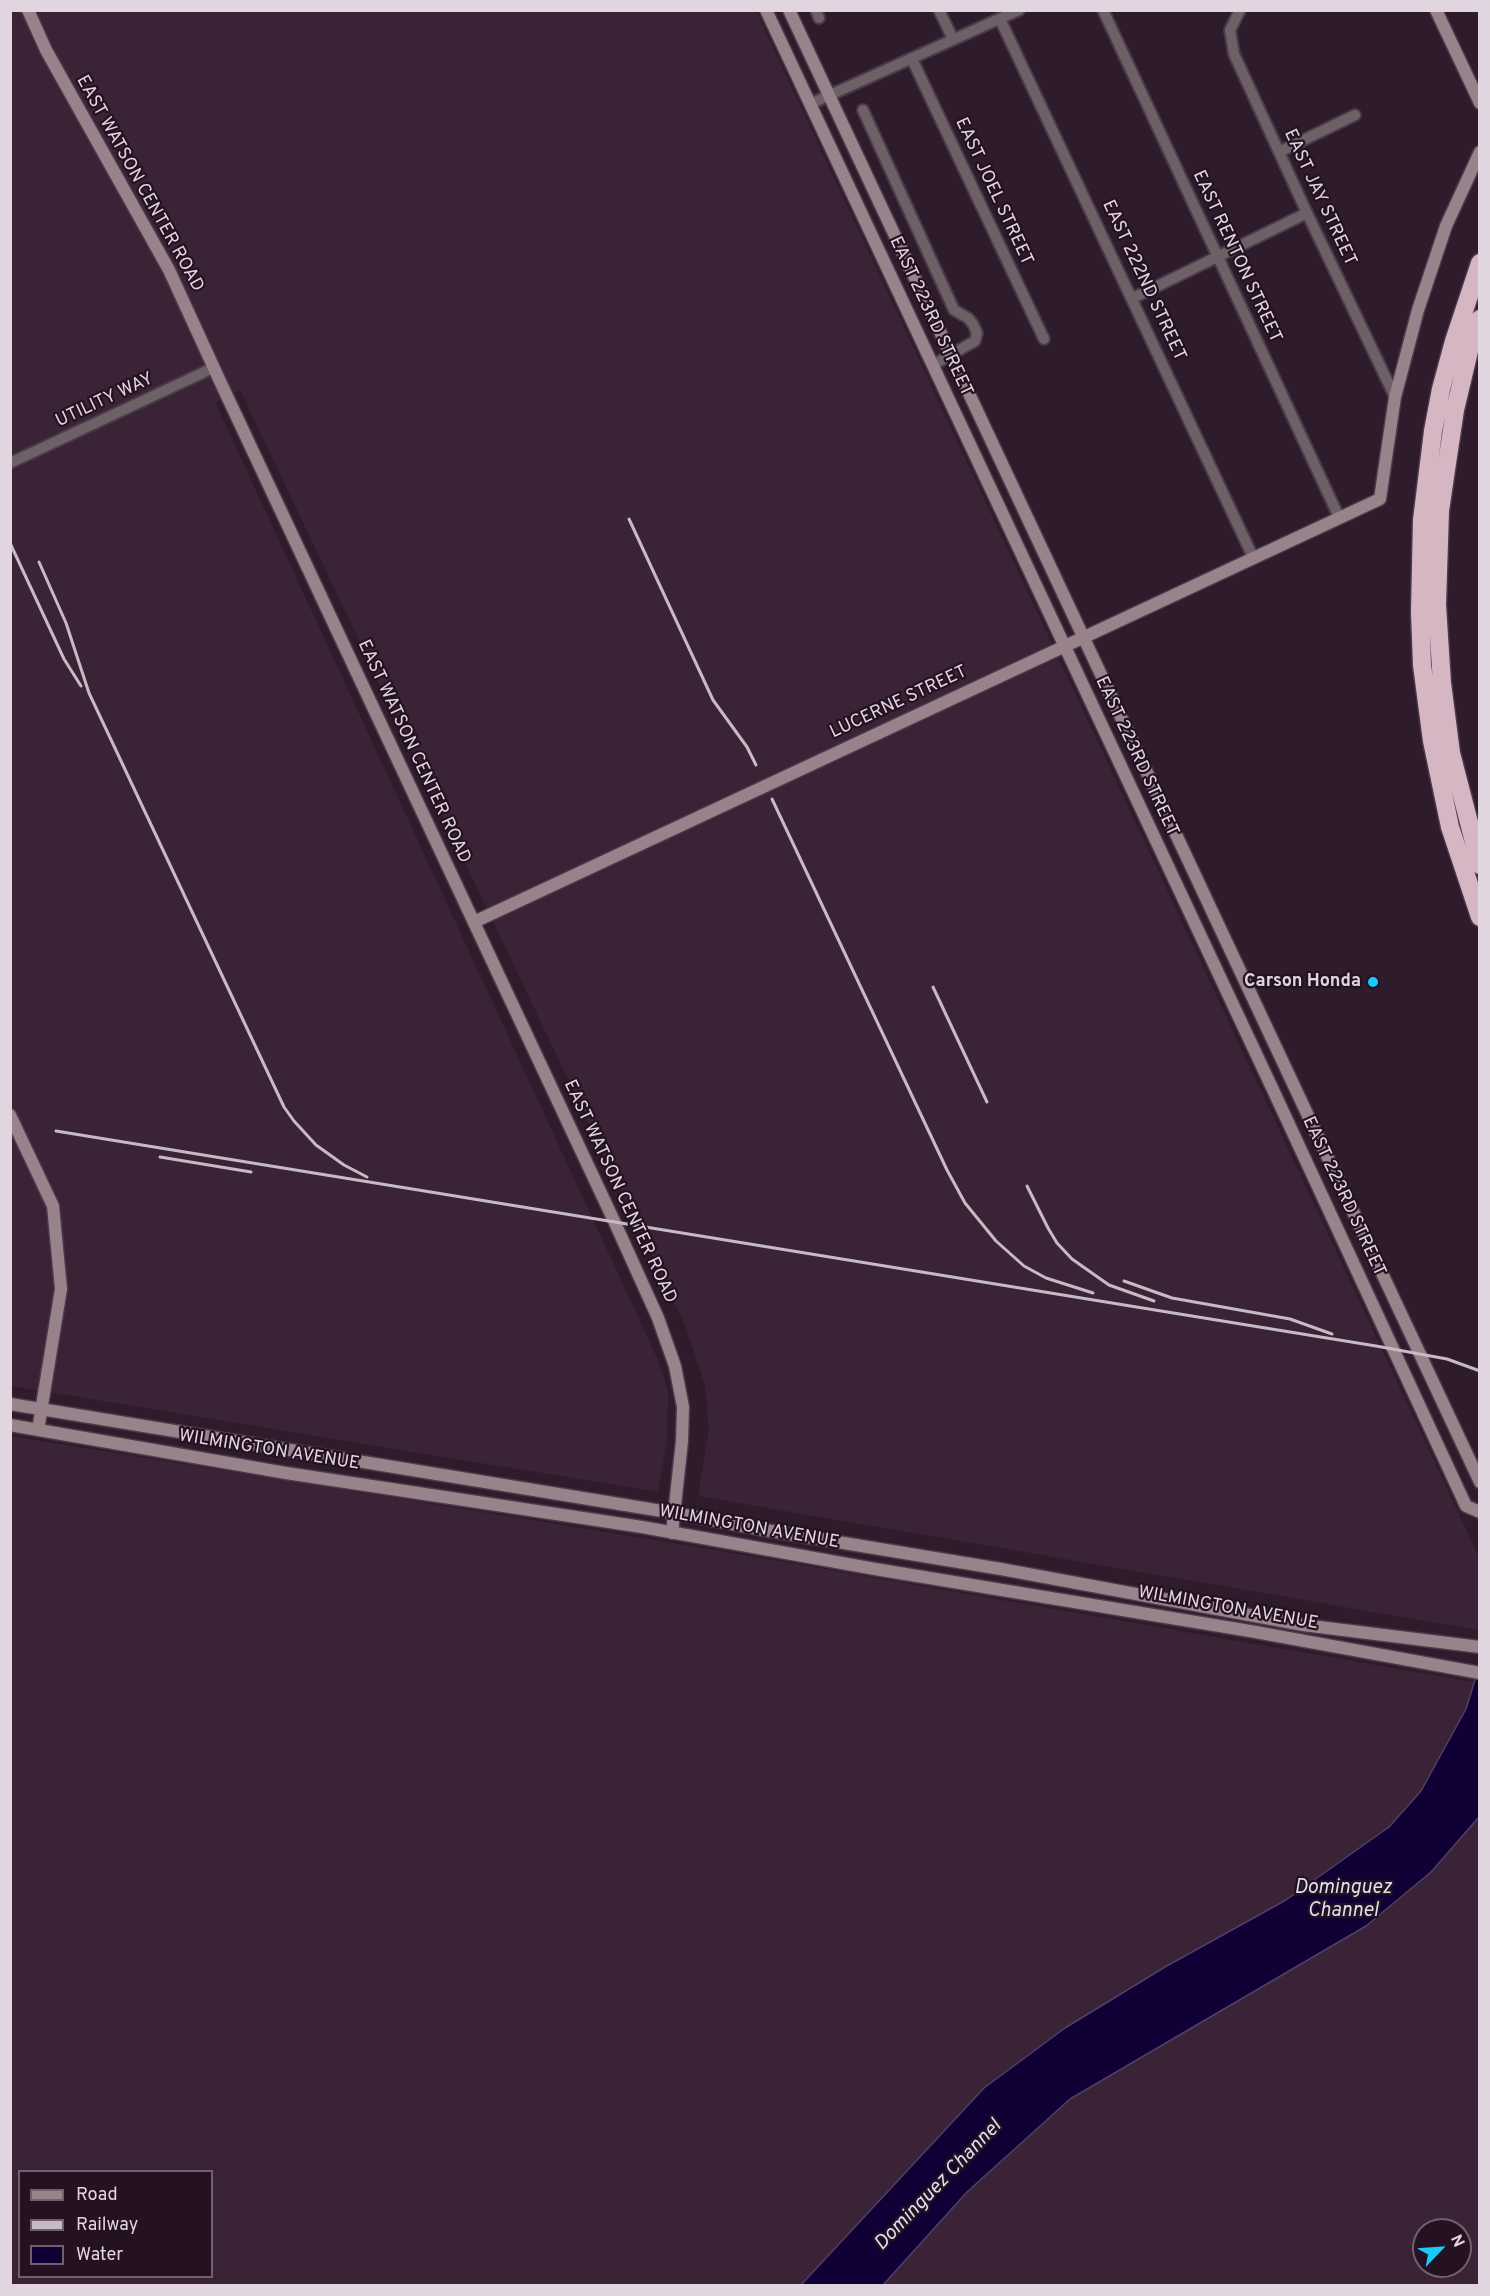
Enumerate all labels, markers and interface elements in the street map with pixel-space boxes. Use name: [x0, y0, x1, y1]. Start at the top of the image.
street label: EAST WATSON CENTER ROAD: [70, 72, 208, 296]
street label: EAST JOEL STREET: [949, 115, 1037, 269]
street label: EAST JAY STREET: [1278, 126, 1360, 270]
street label: EAST RENTON STREET: [1187, 167, 1285, 347]
street label: EAST 222ND STREET: [1096, 197, 1190, 365]
street label: EAST 223RD STREET: [883, 234, 977, 400]
street label: UTILITY WAY: [53, 369, 157, 433]
street label: EAST WATSON CENTER ROAD: [352, 637, 474, 867]
street label: LUCERNE STREET: [827, 662, 971, 744]
street label: EAST 223RD STREET: [1089, 674, 1183, 840]
place label: Carson Honda: [1244, 971, 1361, 993]
marker: Carson Honda: [1366, 975, 1380, 989]
street label: EAST WATSON CENTER ROAD: [558, 1077, 680, 1307]
street label: EAST 223RD STREET: [1296, 1114, 1390, 1280]
street label: WILMINGTON AVENUE: [177, 1426, 361, 1476]
street label: WILMINGTON AVENUE: [657, 1502, 841, 1554]
street label: WILMINGTON AVENUE: [1136, 1583, 1320, 1635]
water label: Dominguez Channel: [1294, 1877, 1392, 1924]
water label: Dominguez Channel: [870, 2116, 1008, 2256]
legend: [18, 2170, 213, 2278]
text: Road: [76, 2184, 118, 2207]
text: Railway: [76, 2214, 138, 2237]
north arrow: [1412, 2218, 1472, 2278]
text: N: [1445, 2232, 1468, 2251]
text: Water: [76, 2244, 123, 2267]

